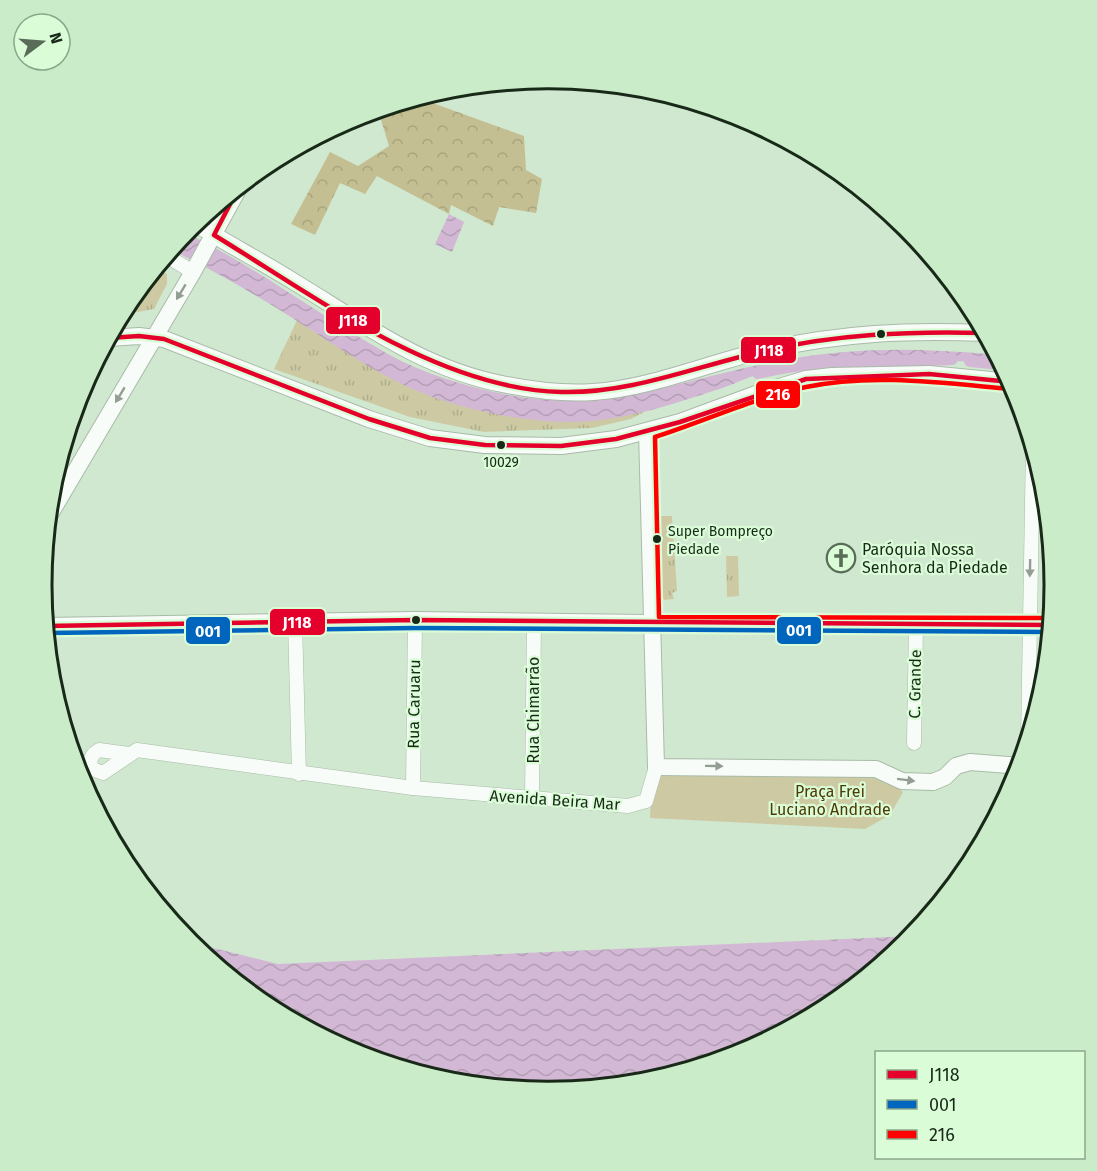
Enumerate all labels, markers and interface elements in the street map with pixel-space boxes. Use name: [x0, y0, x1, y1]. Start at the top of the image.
north arrow: [12, 12, 72, 72]
text: N: [45, 30, 67, 46]
one-way arrow: [176, 284, 187, 300]
line badge: J118: [325, 306, 381, 335]
text: J118: [338, 311, 367, 330]
unlabelled marker: [875, 328, 887, 340]
line badge: J118: [740, 336, 797, 364]
text: J118: [754, 341, 783, 360]
line badge: 216: [755, 380, 801, 409]
text: 216: [766, 385, 790, 404]
one-way arrow: [115, 387, 125, 404]
marker: 10029: [495, 439, 507, 451]
place label: 10029: [483, 454, 519, 471]
place label: Super Bompreço Piedade: [668, 523, 773, 558]
marker: Super Bompreço Piedade: [651, 533, 663, 545]
place label: Paróquia Nossa Senhora da Piedade: [862, 540, 1008, 577]
church icon: Paróquia Nossa Senhora da Piedade: [825, 542, 857, 574]
one-way arrow: [1025, 558, 1035, 577]
line badge: J118: [269, 608, 326, 636]
text: J118: [282, 613, 311, 632]
unlabelled marker: [410, 614, 422, 626]
line badge: 001: [185, 616, 231, 645]
line badge: 001: [776, 616, 822, 645]
text: 001: [786, 621, 812, 640]
text: 001: [195, 622, 221, 641]
street label: C. Grande: [905, 649, 925, 719]
street label: Rua Chimarrão: [524, 657, 543, 763]
street label: Rua Caruaru: [404, 659, 424, 749]
one-way arrow: [705, 761, 724, 771]
one-way arrow: [897, 776, 916, 785]
park label: Praça Frei Luciano Andrade: [769, 782, 891, 819]
street label: Avenida Beira Mar: [489, 786, 622, 814]
legend: [875, 1051, 1085, 1159]
text: J118: [929, 1064, 960, 1086]
text: 001: [929, 1094, 956, 1116]
text: 216: [929, 1124, 955, 1146]

